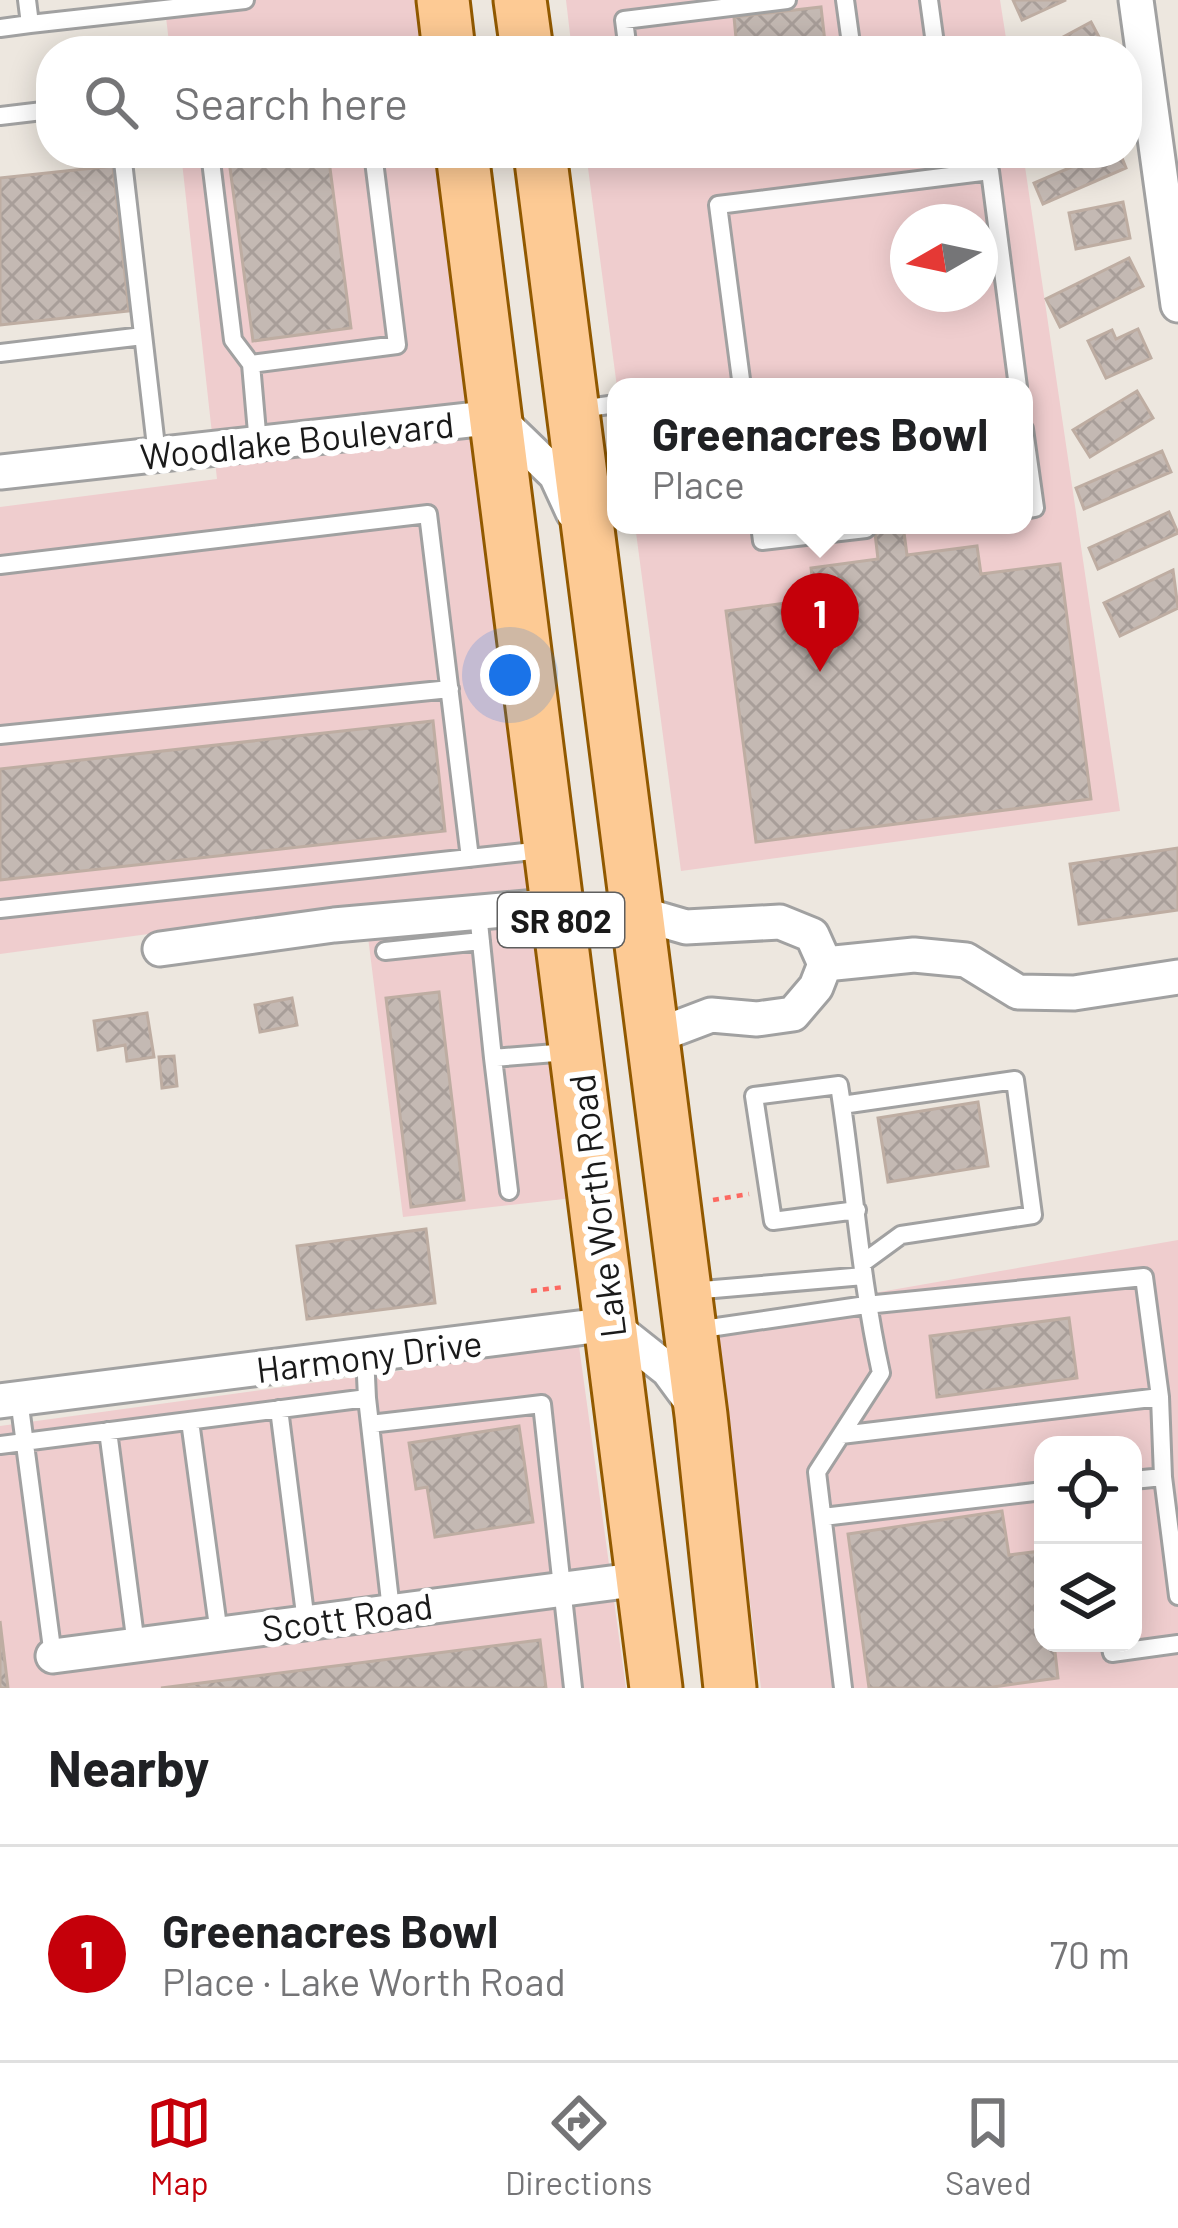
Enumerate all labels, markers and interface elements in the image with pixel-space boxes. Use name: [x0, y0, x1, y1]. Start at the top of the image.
search box: [36, 36, 1142, 168]
icon: search: [78, 69, 144, 135]
text: Search here: [174, 75, 408, 129]
north arrow: [890, 204, 998, 312]
popup: [607, 378, 1033, 534]
street label: Woodlake Boulevard: [138, 401, 456, 477]
text: Greenacres Bowl: [652, 406, 988, 460]
text: Place: [652, 460, 745, 507]
pin: 1: [781, 573, 859, 672]
your location: [480, 645, 540, 705]
road number: SR 802: [498, 893, 624, 947]
street label: Lake Worth Road: [559, 1072, 633, 1340]
street label: Harmony Drive: [254, 1320, 484, 1390]
map controls: [1034, 1436, 1142, 1652]
button: locate: [1034, 1436, 1142, 1544]
button: layers: [1034, 1544, 1142, 1652]
street label: Scott Road: [259, 1583, 435, 1649]
text: Nearby: [48, 1736, 209, 1797]
text: Greenacres Bowl: [162, 1903, 498, 1957]
text: 1: [80, 1930, 94, 1977]
text: 70 m: [1049, 1930, 1130, 1977]
text: Place · Lake Worth Road: [162, 1957, 566, 2004]
tab: Map: [146, 2090, 212, 2202]
tab: Directions: [505, 2090, 652, 2202]
tab: Saved: [945, 2090, 1032, 2202]

